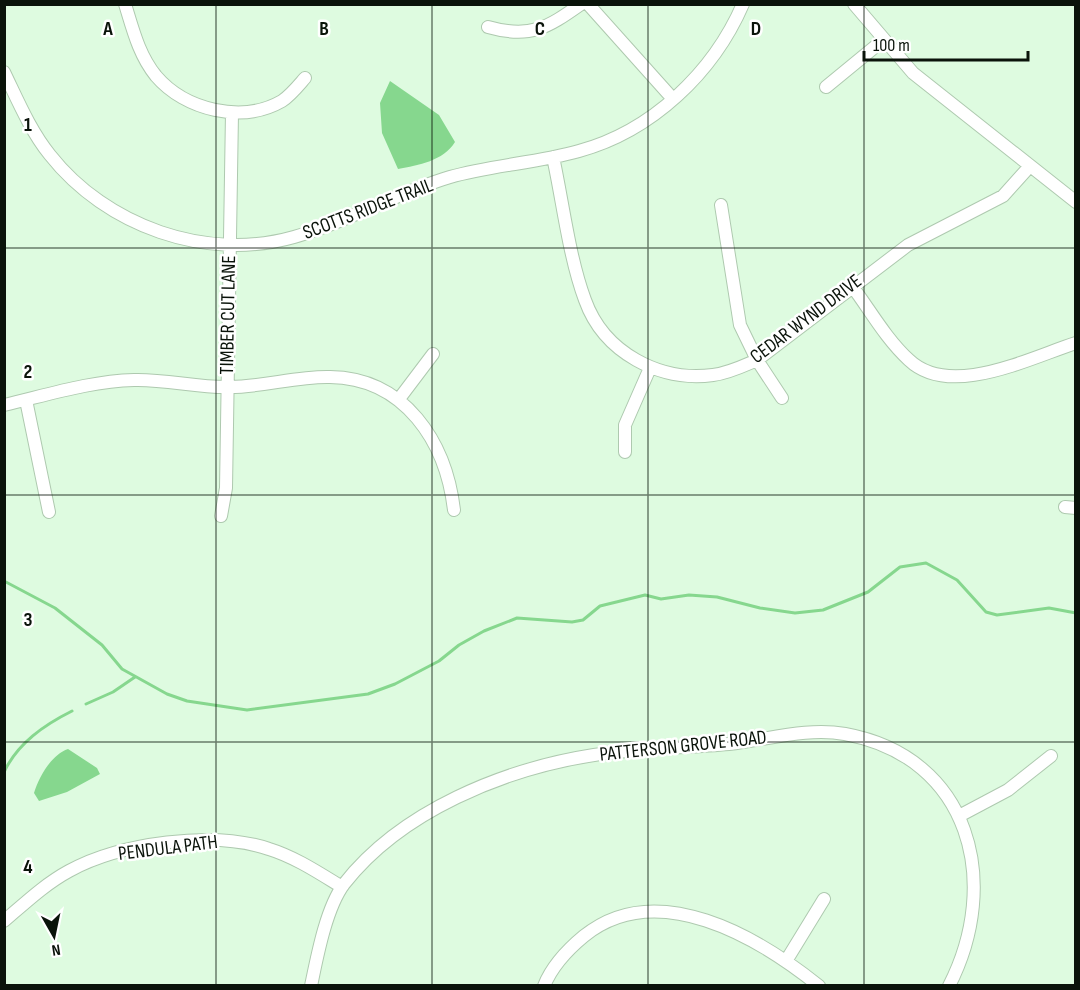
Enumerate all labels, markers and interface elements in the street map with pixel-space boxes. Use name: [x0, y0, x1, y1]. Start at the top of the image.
text: A: [102, 17, 113, 41]
text: B: [319, 17, 329, 41]
text: C: [535, 17, 545, 41]
text: D: [751, 17, 761, 41]
scale bar: [864, 24, 1028, 62]
text: 100 m: [873, 35, 910, 56]
text: 1: [24, 113, 32, 137]
street label: SCOTTS RIDGE TRAIL: [300, 173, 437, 245]
street label: TIMBER CUT LANE: [215, 255, 241, 375]
street label: CEDAR WYND DRIVE: [745, 269, 867, 369]
text: 2: [24, 360, 32, 384]
text: 3: [24, 608, 33, 632]
street label: PATTERSON GROVE ROAD: [598, 725, 768, 767]
street label: PENDULA PATH: [117, 830, 219, 866]
text: 4: [23, 855, 33, 879]
north arrow: [24, 906, 84, 966]
text: N: [50, 939, 62, 959]

